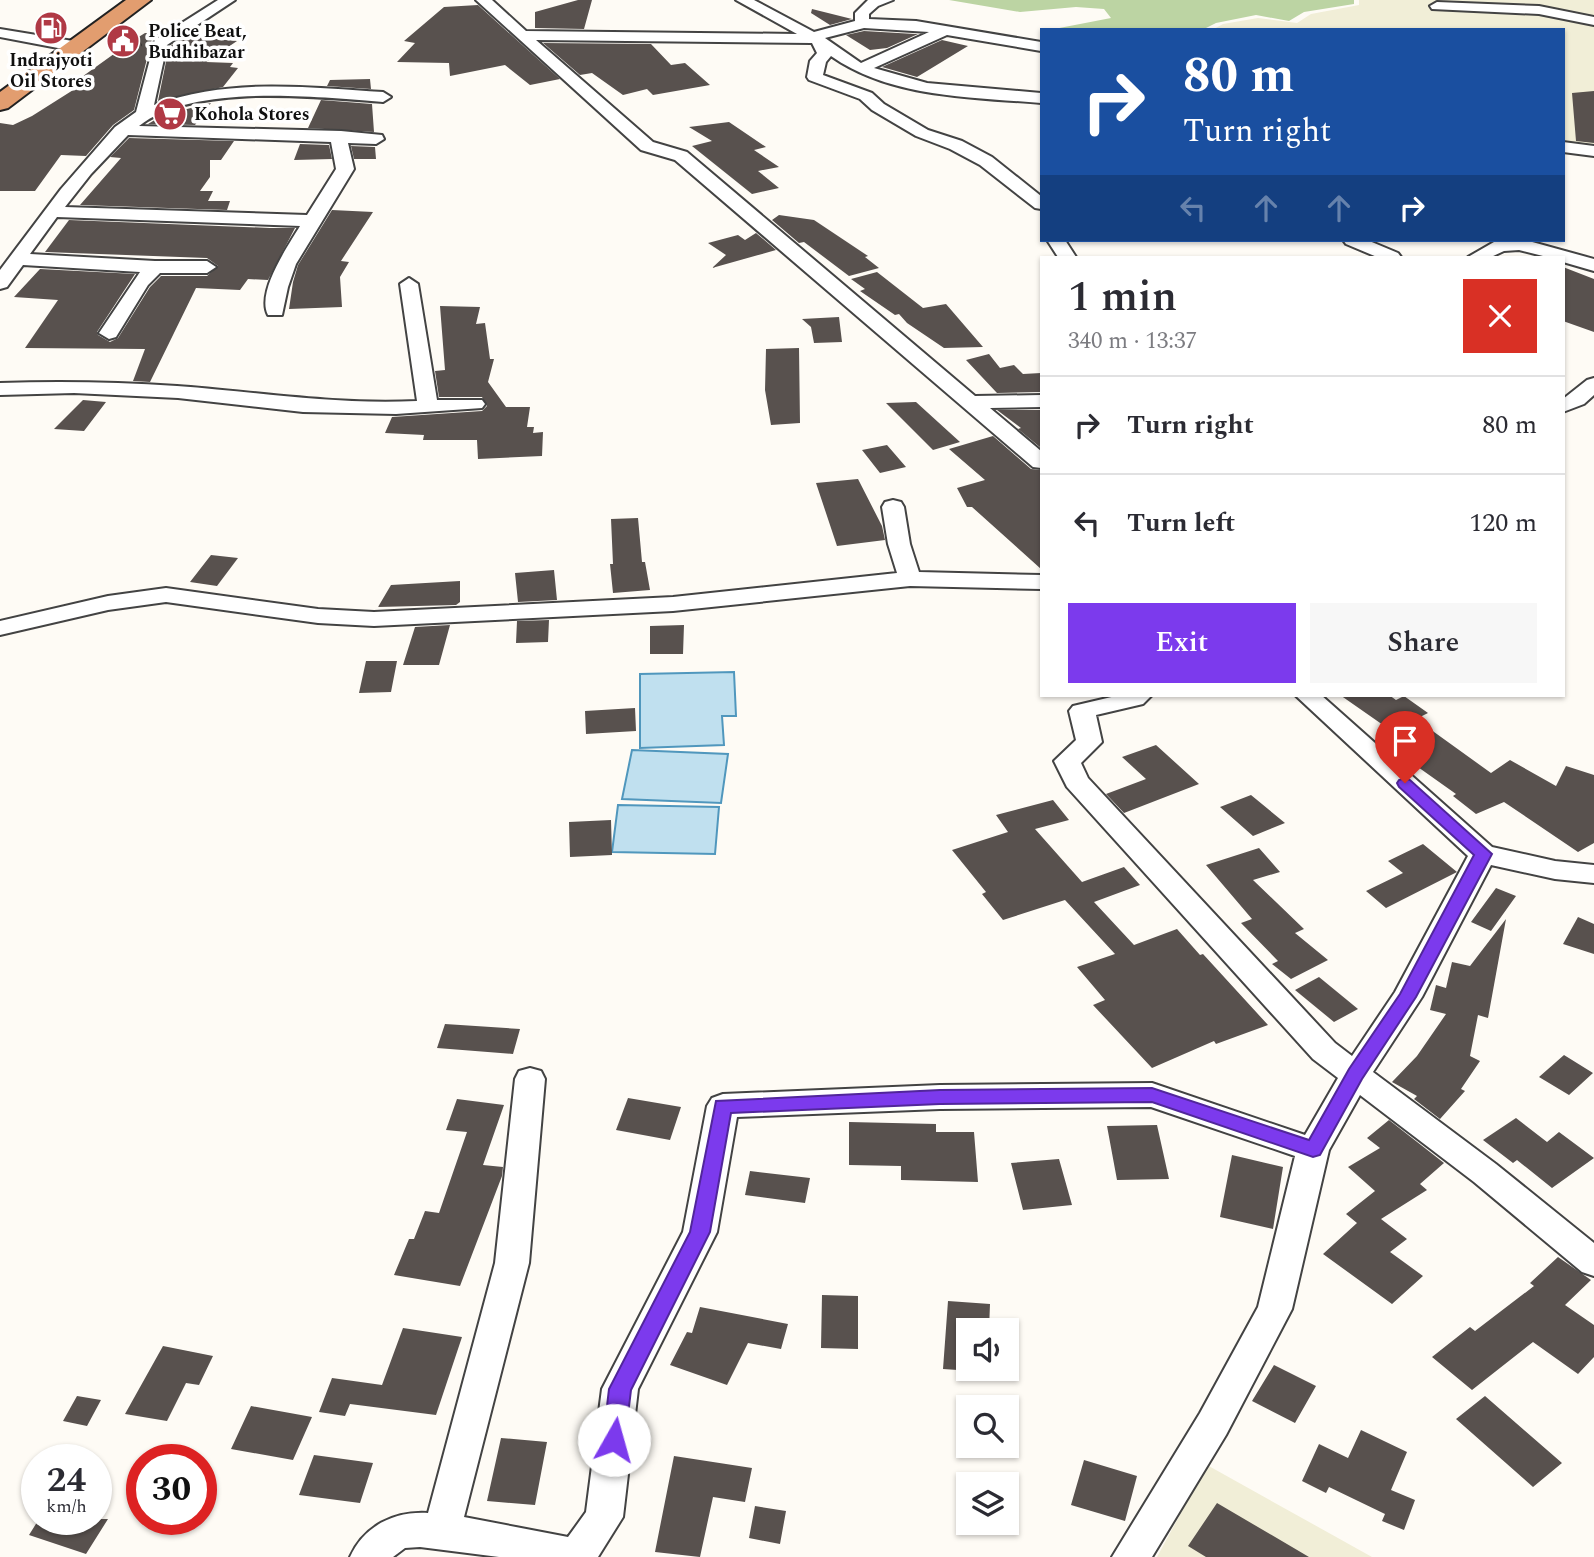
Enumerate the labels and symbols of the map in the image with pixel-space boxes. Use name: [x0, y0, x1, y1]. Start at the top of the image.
fuel station icon: Indrajyoti Oil Stores: [32, 9, 70, 47]
place label: Police Beat, Budhibazar: [148, 18, 247, 66]
public building icon: Police Beat, Budhibazar: [104, 22, 142, 60]
place label: Indrajyoti Oil Stores: [9, 47, 93, 95]
supermarket icon: Kohola Stores: [151, 95, 189, 133]
place label: Kohola Stores: [194, 101, 310, 128]
pin: [1375, 711, 1435, 783]
position arrow: [577, 1403, 651, 1477]
speed limit sign: 30: [126, 1444, 217, 1535]

